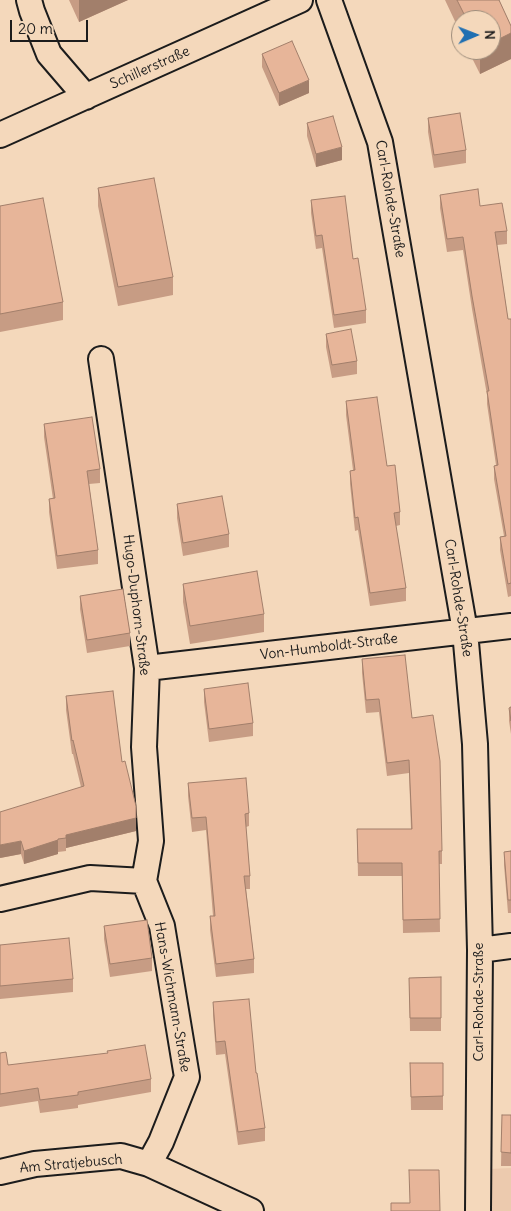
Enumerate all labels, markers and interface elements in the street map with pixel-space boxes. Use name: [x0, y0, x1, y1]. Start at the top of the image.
scale bar: [12, 10, 90, 42]
north arrow: [451, 10, 501, 60]
text: 20 m: [18, 19, 53, 38]
text: N: [481, 30, 499, 40]
street label: Schillerstraße: [108, 43, 192, 93]
street label: Carl-Rohde-Straße: [371, 139, 409, 259]
street label: Hugo-Duphorn-Straße: [119, 533, 153, 677]
street label: Carl-Rohde-Straße: [440, 538, 476, 658]
street label: Von-Humboldt-Straße: [259, 630, 399, 664]
street label: Hans-Wichmann-Straße: [151, 921, 193, 1073]
street label: Carl-Rohde-Straße: [471, 943, 487, 1061]
street label: Am Stratjebusch: [19, 1151, 123, 1177]

